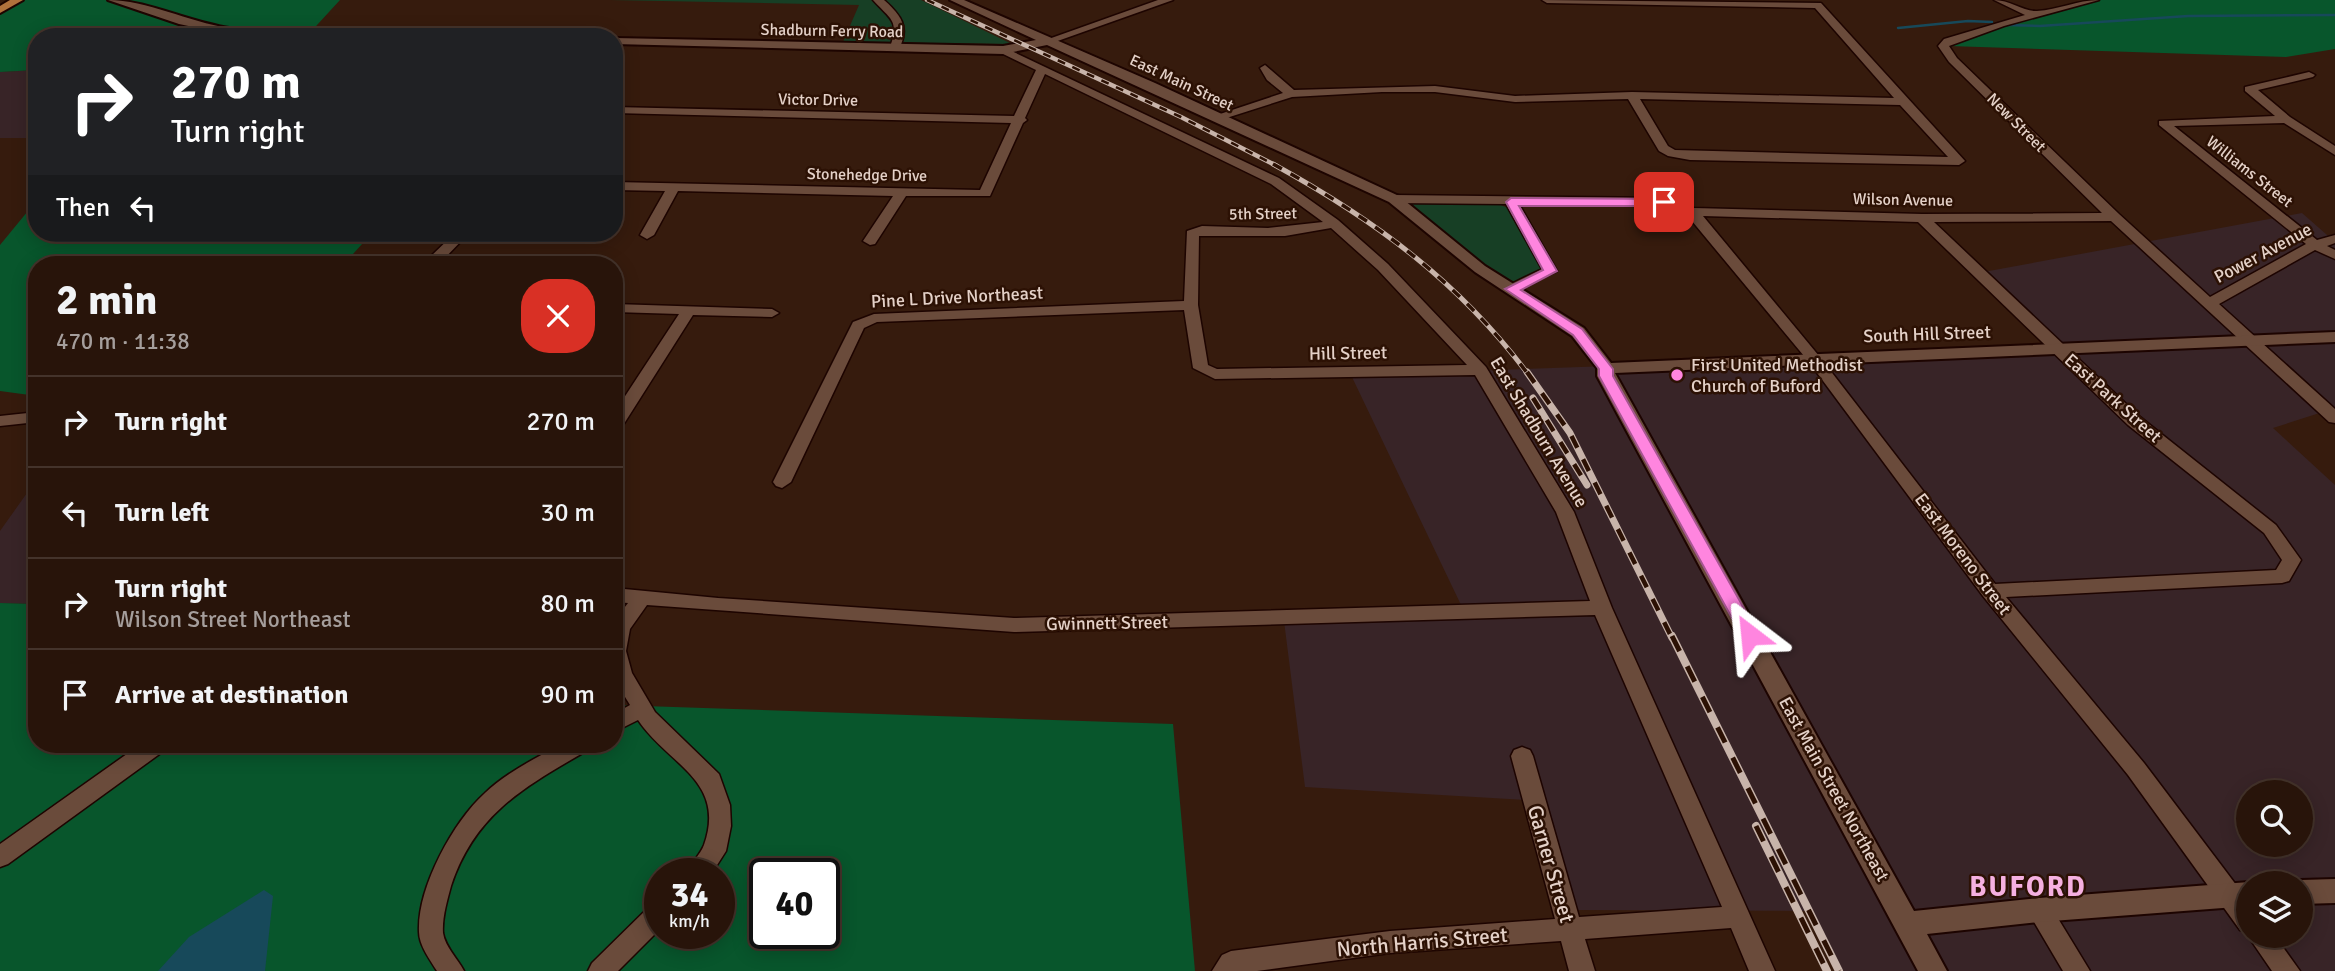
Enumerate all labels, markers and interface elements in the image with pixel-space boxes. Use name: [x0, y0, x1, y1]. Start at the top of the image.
street label: Shadburn Ferry Road: [760, 20, 904, 42]
street label: East Main Street: [1126, 50, 1237, 116]
text: 270 m: [171, 52, 301, 112]
icon: right: [56, 56, 147, 147]
street label: Victor Drive: [778, 89, 858, 111]
street label: New Street: [1983, 89, 2050, 157]
text: Turn right: [171, 112, 304, 151]
street label: Williams Street: [2202, 132, 2297, 212]
street label: Stonehedge Drive: [807, 164, 927, 186]
pin: [1634, 172, 1694, 232]
icon: arrive: [1645, 183, 1683, 221]
icon: left: [124, 189, 162, 227]
street label: Wilson Avenue: [1853, 189, 1953, 211]
text: Then: [56, 192, 110, 224]
street label: 5th Street: [1229, 203, 1298, 225]
street label: Power Avenue: [2210, 218, 2316, 288]
text: 2 min: [56, 275, 157, 326]
button: close: [521, 279, 595, 353]
street label: Pine L Drive Northeast: [870, 282, 1044, 312]
street label: South Hill Street: [1863, 321, 1991, 347]
text: 470 m · 11:38: [56, 327, 190, 356]
street label: Hill Street: [1309, 341, 1387, 365]
street label: East Park Street: [2060, 349, 2166, 447]
street label: East Shadburn Avenue: [1485, 353, 1593, 511]
place label: First United Methodist Church of Buford: [1691, 354, 1863, 397]
marker: First United Methodist Church of Buford: [1669, 367, 1685, 383]
icon: right: [56, 403, 94, 441]
text: Turn right: [115, 406, 227, 438]
text: 270 m: [526, 406, 595, 438]
street label: East Moreno Street: [1910, 489, 2016, 619]
icon: left: [56, 494, 94, 532]
text: Turn left: [115, 497, 209, 529]
text: 30 m: [540, 497, 595, 529]
text: Turn right: [115, 573, 227, 605]
icon: right: [56, 585, 94, 623]
text: 80 m: [540, 588, 595, 620]
position arrow: [1713, 598, 1787, 672]
text: Wilson Street Northeast: [115, 605, 351, 634]
street label: Gwinnett Street: [1046, 611, 1168, 635]
icon: arrive: [56, 676, 94, 714]
text: Arrive at destination: [115, 679, 348, 711]
text: 90 m: [540, 679, 595, 711]
street label: East Main Street Northeast: [1774, 693, 1894, 885]
map controls: [2236, 780, 2313, 948]
button: search: [2236, 780, 2313, 857]
street label: Garner Street: [1522, 802, 1580, 926]
speed limit sign: 40: [749, 858, 840, 949]
district label: BUFORD: [1969, 870, 2087, 904]
button: layers: [2236, 871, 2313, 948]
text: 34: [671, 873, 708, 916]
text: km/h: [669, 910, 710, 932]
street label: North Harris Street: [1335, 922, 1509, 962]

